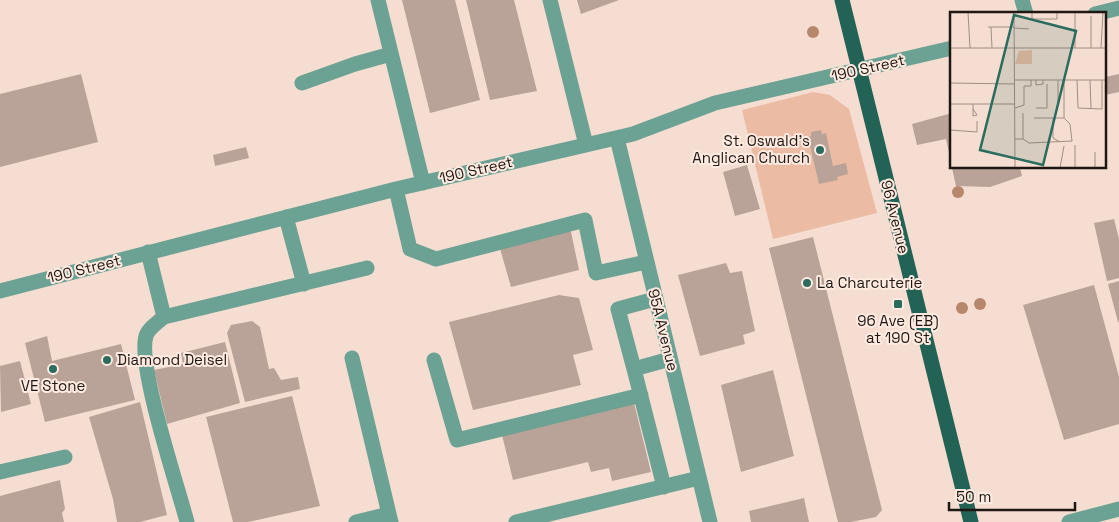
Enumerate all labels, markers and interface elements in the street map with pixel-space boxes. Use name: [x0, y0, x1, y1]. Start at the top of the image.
inset map: [950, 12, 1106, 169]
street label: 190 Street: [829, 50, 907, 85]
place label: St. Oswald's Anglican Church: [692, 131, 810, 167]
marker: St. Oswald's Anglican Church: [814, 144, 826, 156]
street label: 190 Street: [437, 152, 515, 187]
street label: 96 Avenue: [877, 178, 914, 256]
street label: 190 Street: [45, 250, 123, 287]
place label: La Charcuterie: [817, 273, 922, 292]
marker: La Charcuterie: [801, 277, 813, 289]
street label: 95A Avenue: [644, 287, 683, 373]
marker: 96 Ave (EB) at 190 St: [892, 298, 904, 310]
place label: 96 Ave (EB) at 190 St: [857, 311, 939, 347]
place label: Diamond Deisel: [117, 350, 227, 369]
marker: Diamond Deisel: [101, 354, 113, 366]
marker: VE Stone: [47, 363, 59, 375]
place label: VE Stone: [21, 376, 85, 395]
scale bar: [949, 480, 1075, 512]
text: 50 m: [956, 487, 991, 506]

